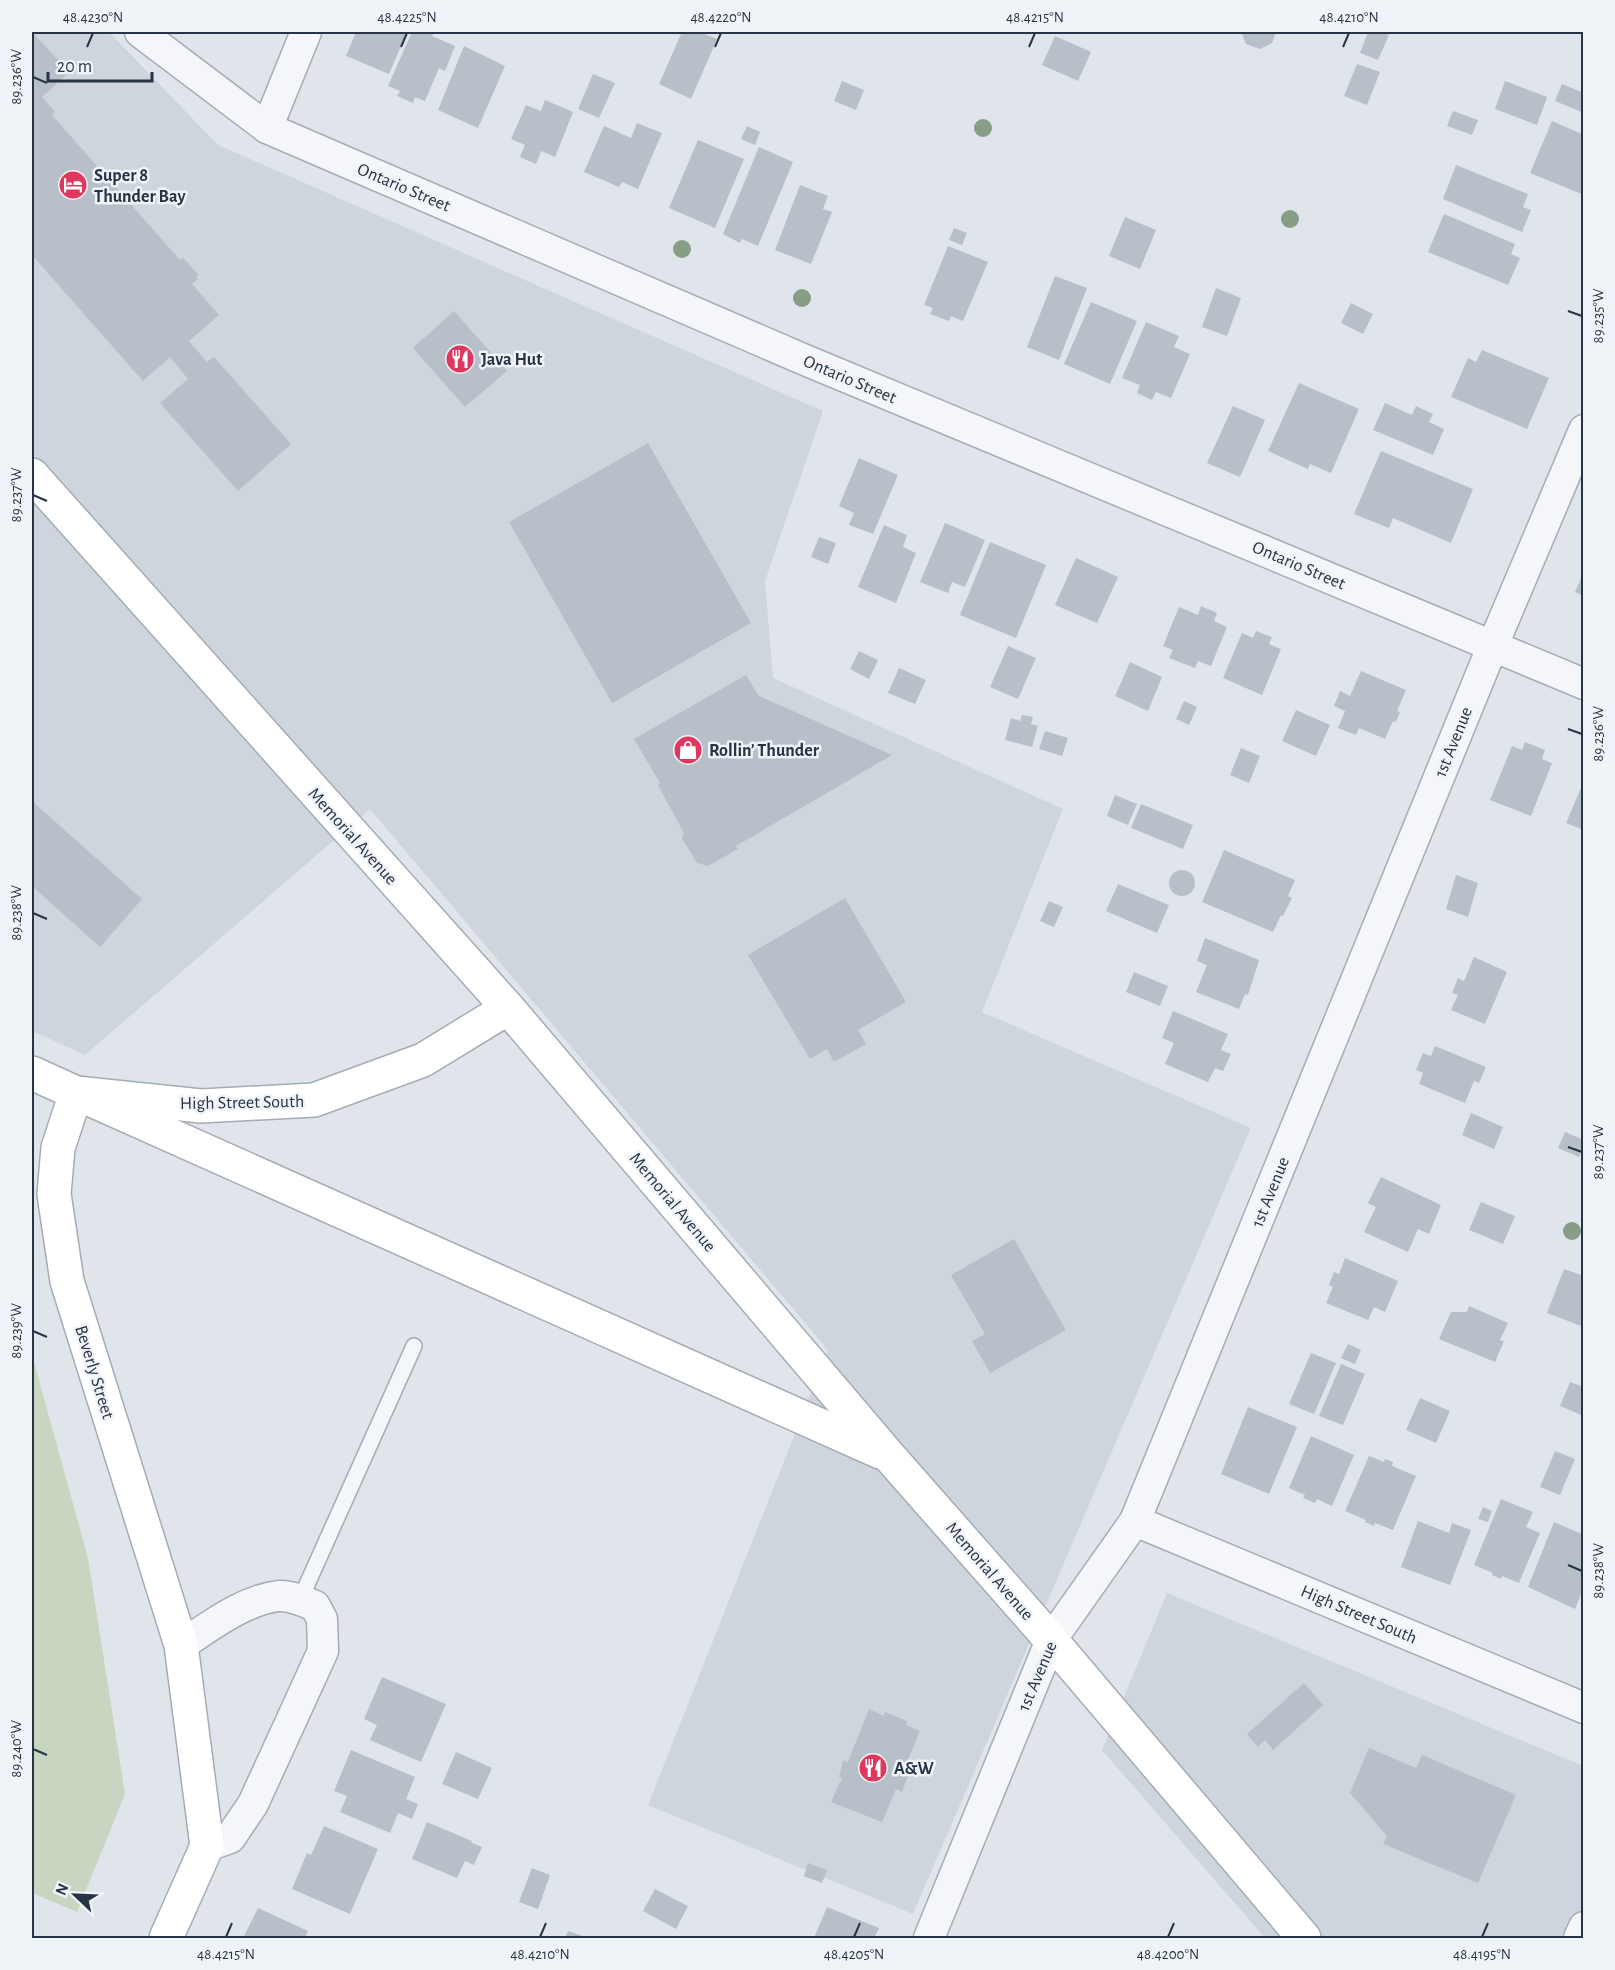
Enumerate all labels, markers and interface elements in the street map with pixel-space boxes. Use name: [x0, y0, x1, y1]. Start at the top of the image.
text: 48.4230°N: [63, 10, 123, 25]
text: 48.4225°N: [377, 10, 437, 25]
text: 48.4220°N: [690, 10, 752, 25]
text: 48.4215°N: [1006, 10, 1064, 25]
text: 48.4210°N: [1319, 10, 1379, 25]
scale bar: [48, 45, 152, 83]
text: 89.236°W: [9, 49, 24, 105]
text: 20 m: [57, 58, 92, 76]
street label: Ontario Street: [355, 160, 453, 216]
place label: Super 8 Thunder Bay: [94, 167, 186, 206]
hotel icon: Super 8 Thunder Bay: [57, 169, 89, 201]
text: 89.235°W: [1591, 288, 1606, 343]
restaurant icon: Java Hut: [444, 343, 476, 375]
place label: Java Hut: [481, 351, 542, 369]
street label: Ontario Street: [801, 352, 899, 408]
text: 89.237°W: [9, 467, 24, 522]
street label: Ontario Street: [1250, 538, 1348, 594]
street label: 1st Avenue: [1432, 705, 1476, 780]
text: 89.236°W: [1591, 706, 1606, 762]
shop icon: Rollin’ Thunder: [672, 734, 704, 766]
place label: Rollin’ Thunder: [709, 742, 820, 760]
street label: Memorial Avenue: [304, 785, 400, 889]
text: 89.238°W: [9, 885, 24, 941]
street label: High Street South: [180, 1093, 304, 1113]
text: 89.237°W: [1591, 1124, 1606, 1179]
street label: Memorial Avenue: [626, 1150, 719, 1256]
street label: 1st Avenue: [1249, 1155, 1293, 1230]
text: 89.239°W: [9, 1303, 24, 1359]
street label: Beverly Street: [71, 1323, 117, 1421]
street label: Memorial Avenue: [942, 1519, 1037, 1624]
text: 89.238°W: [1591, 1543, 1606, 1599]
street label: High Street South: [1298, 1582, 1419, 1648]
street label: 1st Avenue: [1015, 1639, 1061, 1714]
text: 89.240°W: [9, 1720, 24, 1778]
restaurant icon: A&W: [857, 1752, 889, 1784]
place label: A&W: [894, 1760, 935, 1778]
north arrow: [45, 1865, 105, 1925]
text: N: [53, 1881, 72, 1898]
text: 48.4215°N: [197, 1947, 255, 1962]
text: 48.4210°N: [510, 1947, 570, 1962]
text: 48.4205°N: [824, 1947, 884, 1962]
text: 48.4200°N: [1137, 1947, 1199, 1962]
text: 48.4195°N: [1453, 1947, 1511, 1962]

